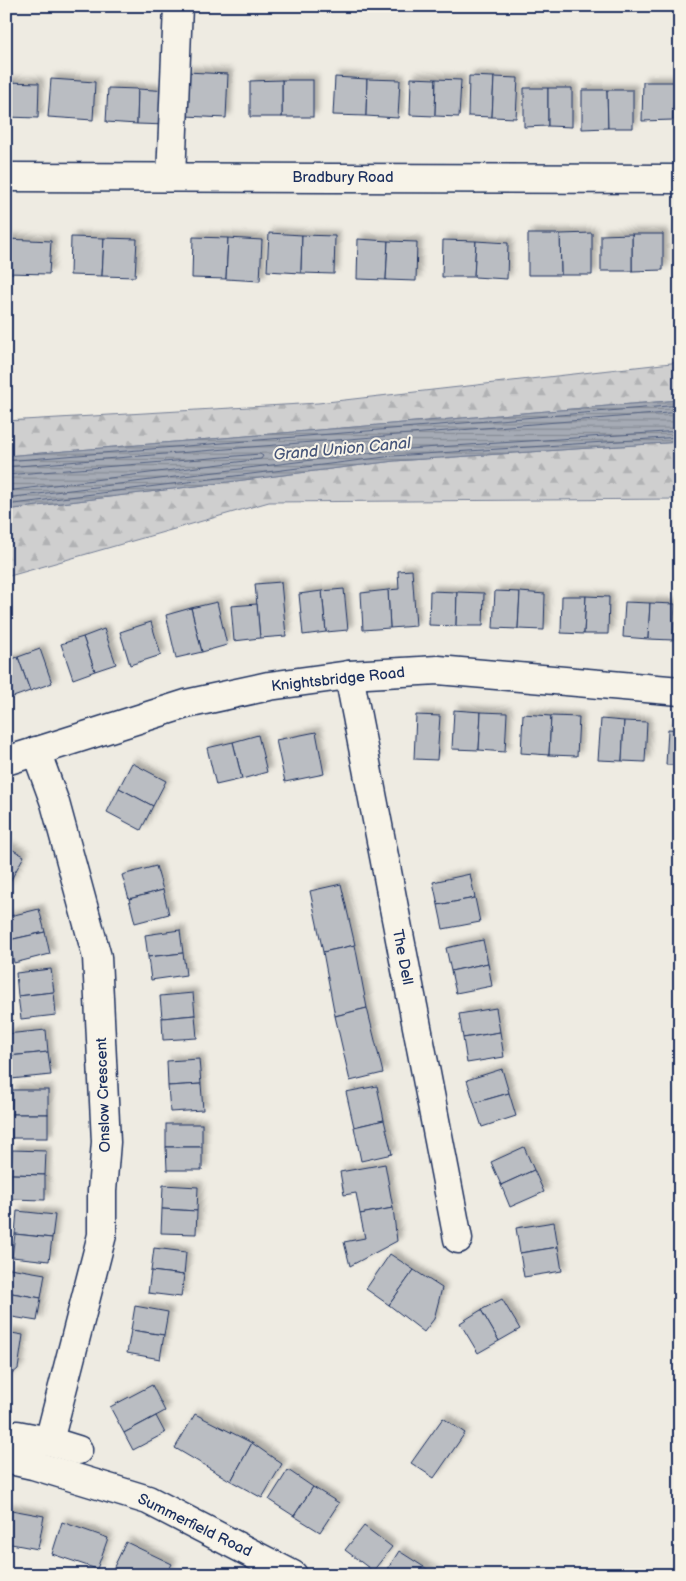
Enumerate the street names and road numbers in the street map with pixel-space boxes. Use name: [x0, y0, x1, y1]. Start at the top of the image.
street label: Bradbury Road: [292, 168, 394, 187]
street label: Knightsbridge Road: [270, 663, 406, 696]
street label: The Dell: [388, 928, 417, 986]
street label: Onslow Crescent: [92, 1037, 115, 1153]
street label: Summerfield Road: [134, 1490, 255, 1561]

